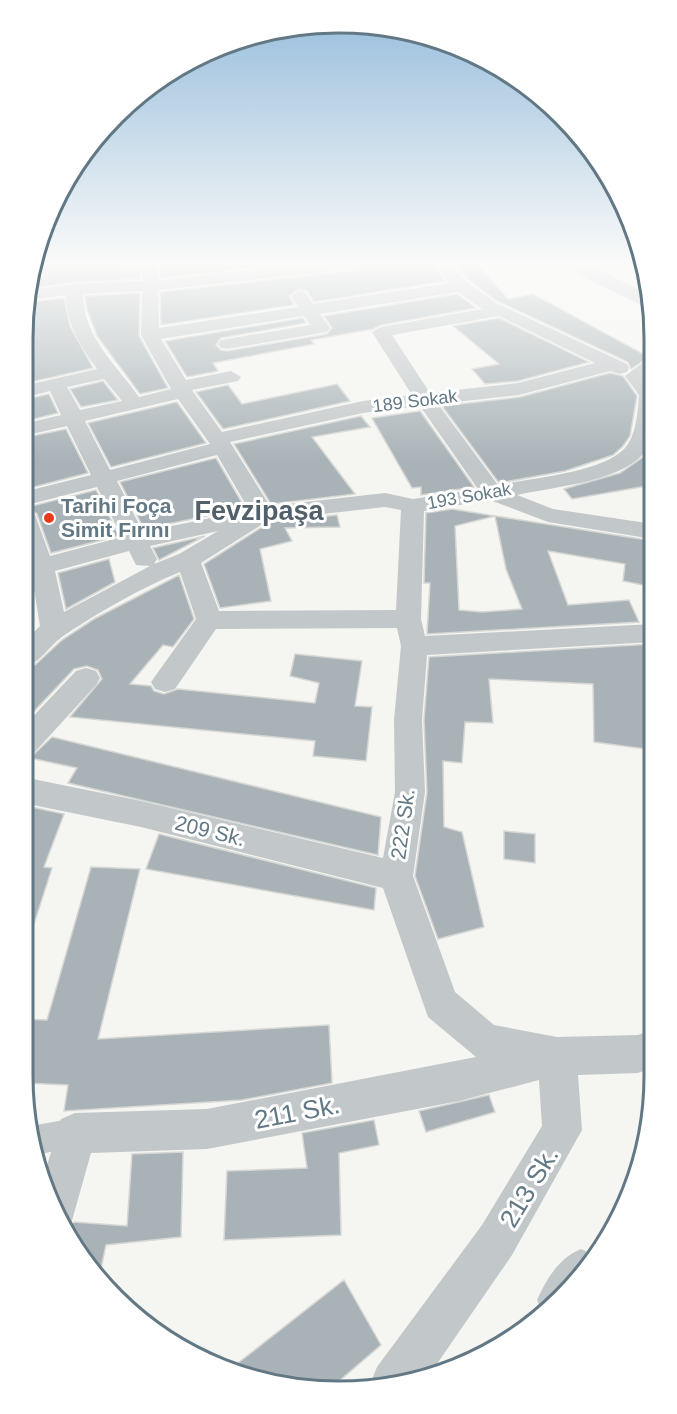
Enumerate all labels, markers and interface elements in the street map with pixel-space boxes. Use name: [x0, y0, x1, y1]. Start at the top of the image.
street label: 189 Sokak: [372, 386, 459, 416]
street label: 193 Sokak: [425, 479, 514, 513]
place label: Tarihi Foça Simit Fırını: [61, 494, 172, 541]
district label: Fevzipaşa: [194, 496, 325, 526]
marker: Tarihi Foça Simit Fırını: [42, 511, 56, 525]
street label: 222 Sk.: [386, 787, 419, 861]
street label: 209 Sk.: [173, 811, 247, 850]
street label: 211 Sk.: [252, 1089, 342, 1135]
street label: 213 Sk.: [493, 1141, 565, 1233]

